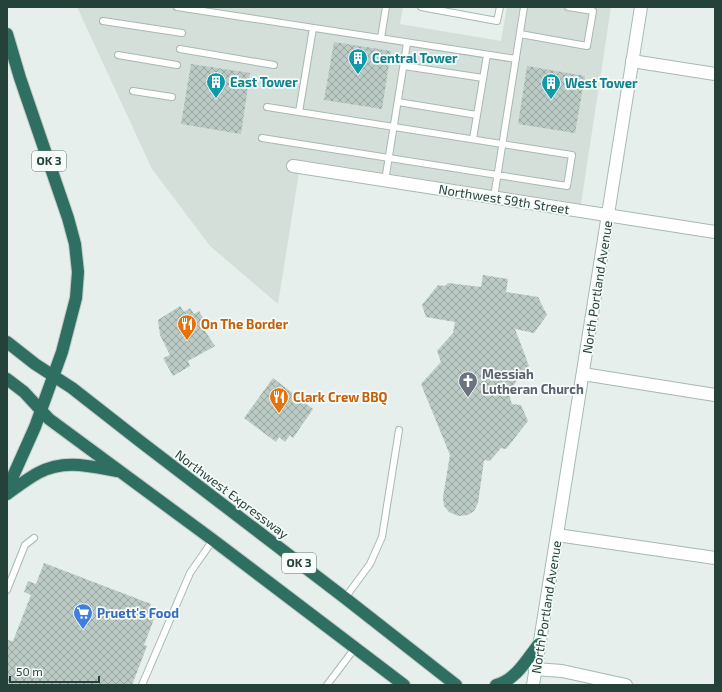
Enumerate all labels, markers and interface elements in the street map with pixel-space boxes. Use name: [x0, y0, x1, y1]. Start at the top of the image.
building icon: Central Tower: [347, 47, 369, 75]
place label: Central Tower: [372, 50, 458, 66]
building icon: East Tower: [205, 71, 227, 99]
building icon: West Tower: [540, 72, 562, 100]
place label: East Tower: [230, 74, 298, 90]
place label: West Tower: [565, 75, 638, 91]
road number: OK 3: [32, 151, 66, 171]
street label: Northwest 59th Street: [437, 181, 571, 217]
street label: North Portland Avenue: [579, 219, 615, 355]
restaurant icon: On The Border: [176, 313, 198, 341]
place label: On The Border: [201, 316, 289, 332]
place label: Messiah Lutheran Church: [482, 366, 584, 397]
church icon: Messiah Lutheran Church: [457, 370, 479, 398]
restaurant icon: Clark Crew BBQ: [268, 386, 290, 414]
place label: Clark Crew BBQ: [293, 389, 388, 406]
street label: Northwest Expressway: [172, 446, 292, 542]
street label: North Portland Avenue: [528, 539, 564, 675]
road number: OK 3: [282, 553, 316, 573]
supermarket icon: Pruett's Food: [72, 602, 94, 630]
place label: Pruett's Food: [97, 605, 179, 621]
scale bar: [10, 658, 99, 684]
text: 50 m: [16, 664, 43, 678]

